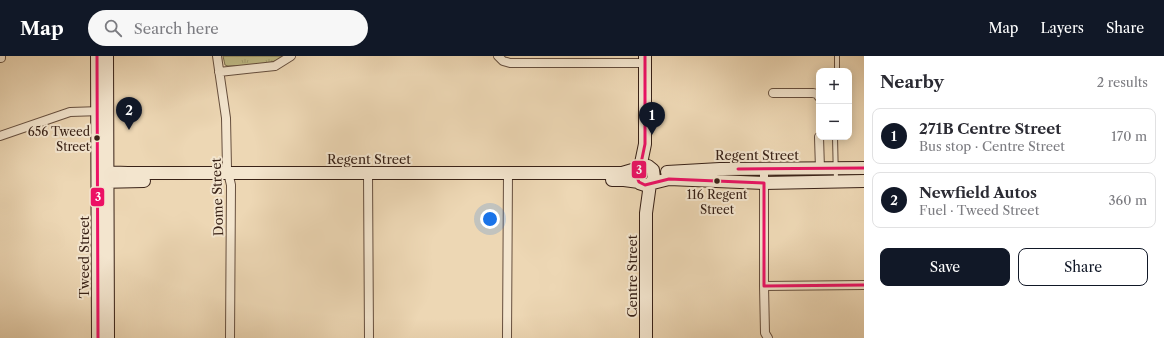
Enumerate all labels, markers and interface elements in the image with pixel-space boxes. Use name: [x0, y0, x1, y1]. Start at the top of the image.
search box: [88, 10, 368, 46]
text: Map: [20, 17, 64, 40]
icon: search: [102, 17, 124, 39]
text: Search here: [134, 19, 219, 38]
text: Map: [988, 19, 1018, 37]
text: Layers: [1040, 19, 1084, 37]
text: Share: [1106, 19, 1144, 37]
map controls: [816, 68, 852, 140]
button: +: [816, 68, 852, 104]
text: Nearby: [880, 72, 944, 92]
text: 2 results: [1097, 74, 1148, 90]
pin: 2: [116, 97, 142, 130]
pin: 1: [639, 102, 665, 135]
button: −: [816, 104, 852, 140]
text: 271B Centre Street: [919, 119, 1061, 138]
place label: 656 Tweed Street: [28, 124, 91, 154]
text: 1: [891, 128, 897, 144]
text: 170 m: [1111, 128, 1147, 144]
marker: 656 Tweed Street: [92, 133, 102, 143]
text: Bus stop · Centre Street: [919, 138, 1065, 154]
street label: Regent Street: [715, 147, 799, 163]
street label: Regent Street: [327, 151, 411, 167]
street label: Dome Street: [208, 157, 226, 236]
line badge: 3: [631, 160, 647, 179]
text: 3: [636, 163, 642, 177]
marker: 116 Regent Street: [712, 176, 722, 186]
text: Newfield Autos: [919, 183, 1037, 202]
line badge: 3: [90, 187, 105, 207]
place label: 116 Regent Street: [687, 187, 748, 217]
text: 3: [95, 190, 101, 204]
text: 2: [890, 192, 898, 208]
text: 360 m: [1108, 192, 1147, 208]
text: Fuel · Tweed Street: [919, 202, 1039, 218]
your location: [480, 209, 500, 229]
street label: Tweed Street: [76, 215, 92, 298]
street label: Centre Street: [624, 234, 640, 317]
button: Save: [880, 248, 1010, 286]
button: Share: [1018, 248, 1148, 286]

